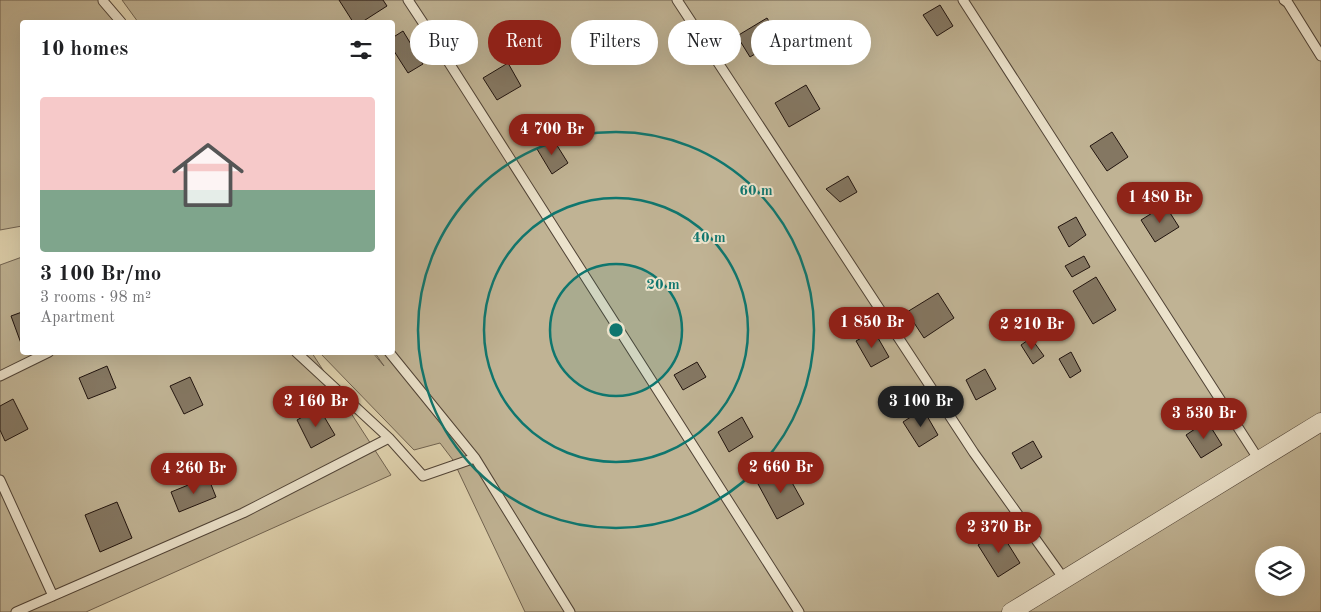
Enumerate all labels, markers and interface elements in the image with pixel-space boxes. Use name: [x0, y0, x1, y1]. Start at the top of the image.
chip: Buy: [410, 20, 478, 65]
chip: Rent: [488, 20, 561, 65]
chip: Filters: [571, 20, 658, 65]
chip: New: [668, 20, 741, 65]
chip: Apartment: [751, 20, 871, 65]
icon: filters: [347, 36, 375, 64]
text: 10 homes: [40, 39, 128, 60]
pin: 4 700 Br: [500, 114, 604, 156]
text: 4 700 Br: [520, 122, 584, 138]
icon: home: [163, 130, 253, 220]
pin: 1 480 Br: [1108, 182, 1212, 224]
text: 60 m: [739, 184, 773, 199]
text: 1 480 Br: [1128, 190, 1192, 206]
text: 40 m: [692, 231, 726, 246]
text: 3 100 Br/mo: [40, 264, 161, 285]
text: 20 m: [646, 278, 680, 293]
text: 3 rooms · 98 m²: [40, 290, 151, 306]
pin: 1 850 Br: [820, 306, 924, 349]
pin: 2 210 Br: [980, 308, 1084, 351]
text: Apartment: [40, 310, 115, 326]
text: 1 850 Br: [840, 315, 904, 331]
text: 2 210 Br: [1000, 317, 1064, 333]
centre of rings: [607, 321, 625, 339]
pin: 2 160 Br: [264, 386, 368, 428]
pin: 3 100 Br: [869, 386, 973, 428]
text: 2 160 Br: [284, 394, 348, 410]
text: 3 100 Br: [889, 394, 953, 410]
pin: 3 530 Br: [1152, 398, 1256, 440]
text: 3 530 Br: [1172, 406, 1236, 422]
pin: 4 260 Br: [142, 452, 246, 495]
pin: 2 660 Br: [729, 452, 833, 494]
text: 2 660 Br: [749, 460, 813, 476]
text: 4 260 Br: [162, 461, 226, 477]
pin: 2 370 Br: [947, 512, 1051, 554]
text: 2 370 Br: [967, 520, 1031, 536]
map controls: [1255, 546, 1305, 596]
button: layers: [1255, 546, 1305, 596]

